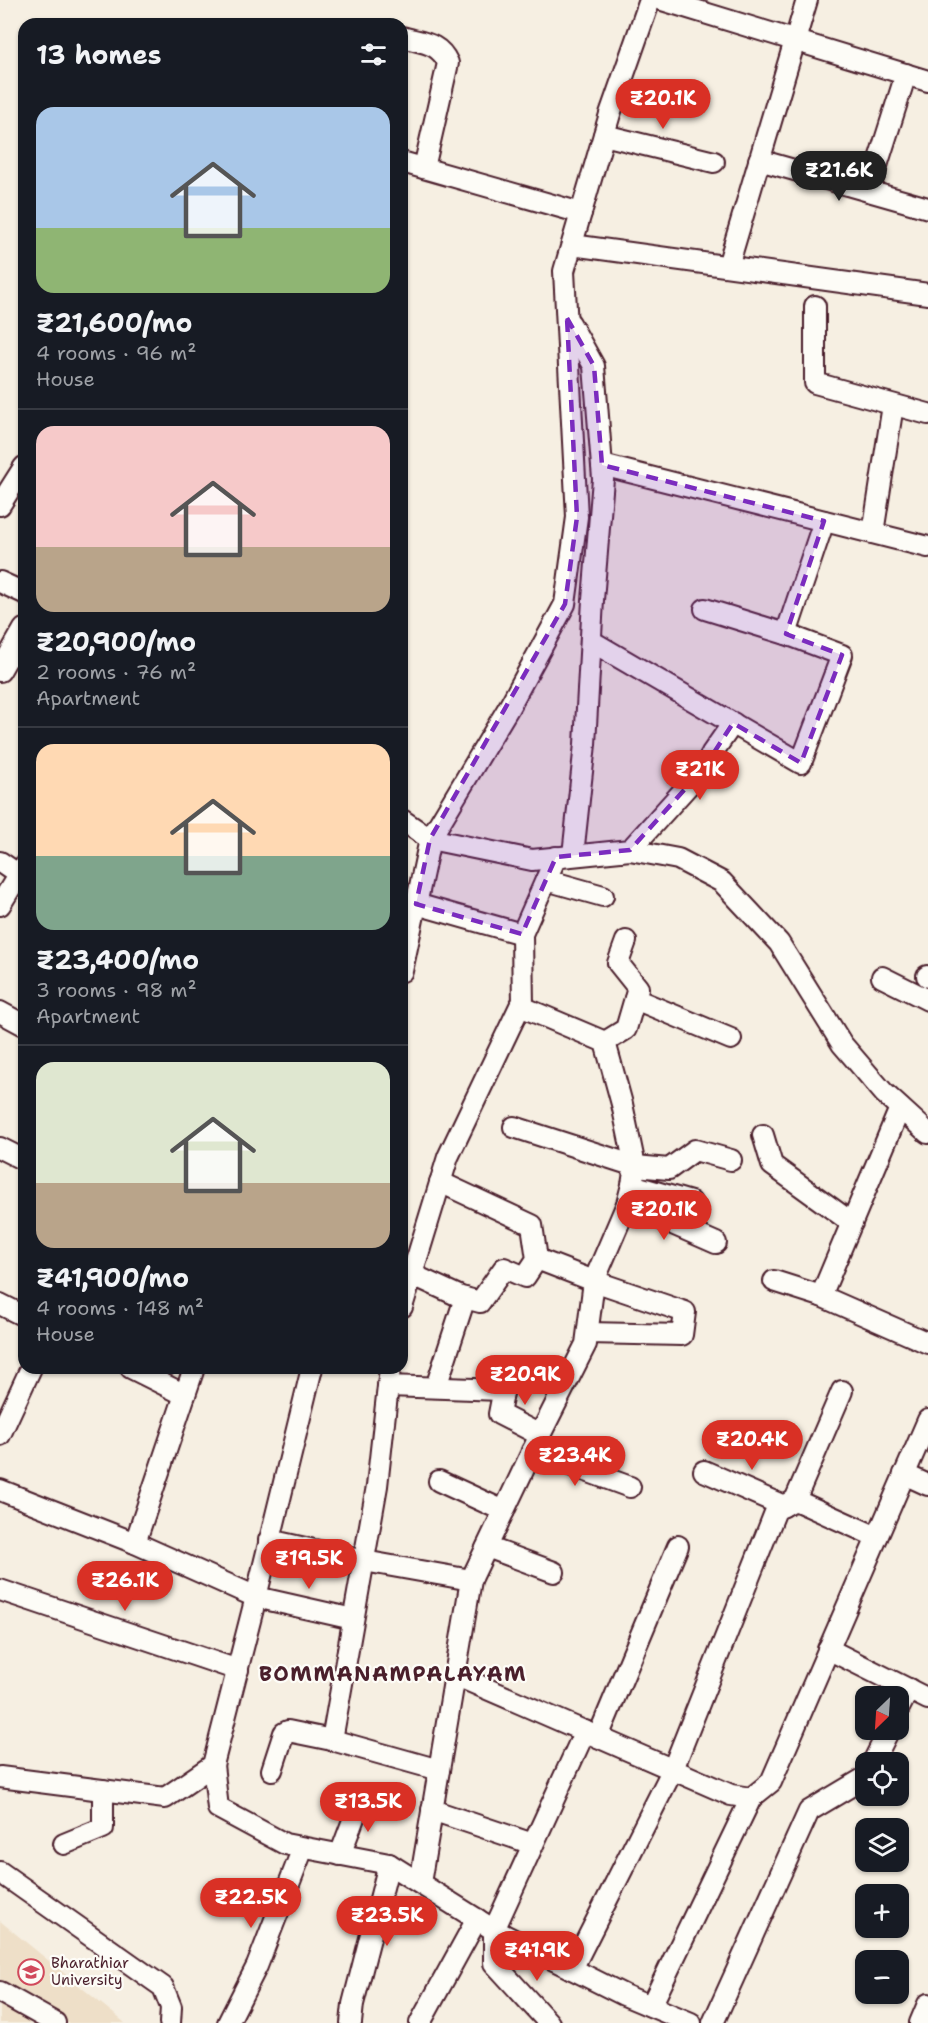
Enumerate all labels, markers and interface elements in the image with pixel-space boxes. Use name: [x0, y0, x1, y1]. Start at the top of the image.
text: 13 homes: [36, 37, 162, 72]
icon: filters: [357, 38, 390, 71]
pin: ₹20.1K: [614, 79, 712, 130]
text: ₹20.1K: [630, 85, 696, 111]
icon: home: [159, 146, 267, 254]
pin: ₹21.6K: [790, 151, 888, 202]
text: ₹21.6K: [805, 157, 873, 183]
text: ₹21,600/mo: [36, 305, 192, 340]
text: 4 rooms · 96 m²: [36, 340, 197, 366]
text: House: [36, 366, 95, 392]
icon: home: [159, 465, 267, 573]
text: ₹20,900/mo: [36, 624, 196, 659]
text: 2 rooms · 76 m²: [36, 659, 196, 685]
text: Apartment: [36, 685, 140, 711]
pin: ₹21K: [664, 750, 736, 801]
text: ₹21K: [675, 756, 725, 782]
icon: home: [159, 783, 267, 891]
text: ₹23,400/mo: [36, 942, 199, 977]
text: 3 rooms · 98 m²: [36, 977, 197, 1003]
text: Apartment: [36, 1003, 140, 1029]
icon: home: [159, 1101, 267, 1209]
pin: ₹20.1K: [615, 1190, 713, 1241]
text: ₹20.1K: [631, 1196, 697, 1222]
text: ₹41,900/mo: [36, 1260, 189, 1295]
text: 4 rooms · 148 m²: [36, 1295, 204, 1321]
text: House: [36, 1321, 95, 1347]
pin: ₹20.9K: [476, 1355, 574, 1406]
text: ₹20.9K: [489, 1361, 561, 1387]
pin: ₹20.4K: [703, 1420, 801, 1471]
text: ₹20.4K: [716, 1426, 788, 1452]
pin: ₹23.4K: [526, 1436, 624, 1487]
text: ₹23.4K: [538, 1442, 612, 1468]
pin: ₹19.5K: [260, 1539, 358, 1590]
text: ₹19.5K: [275, 1545, 343, 1571]
pin: ₹26.1K: [76, 1561, 174, 1612]
text: ₹26.1K: [91, 1567, 159, 1593]
district label: BOMMANAMPALAYAM: [259, 1660, 527, 1688]
north arrow: [855, 1686, 909, 1740]
map controls: [855, 1686, 909, 2004]
button: locate: [855, 1752, 909, 1806]
pin: ₹13.5K: [319, 1782, 417, 1833]
text: ₹13.5K: [334, 1788, 402, 1814]
button: layers: [855, 1818, 909, 1872]
pin: ₹22.5K: [202, 1878, 300, 1929]
text: ₹22.5K: [214, 1884, 288, 1910]
button: +: [855, 1884, 909, 1938]
pin: ₹23.5K: [338, 1896, 436, 1947]
text: ₹23.5K: [350, 1902, 424, 1928]
pin: ₹41.9K: [488, 1931, 586, 1982]
text: ₹41.9K: [504, 1937, 570, 1963]
button: −: [855, 1950, 909, 2004]
place label: Bharathiar University: [51, 1953, 129, 1990]
school or university icon: Bharathiar University: [16, 1957, 46, 1987]

